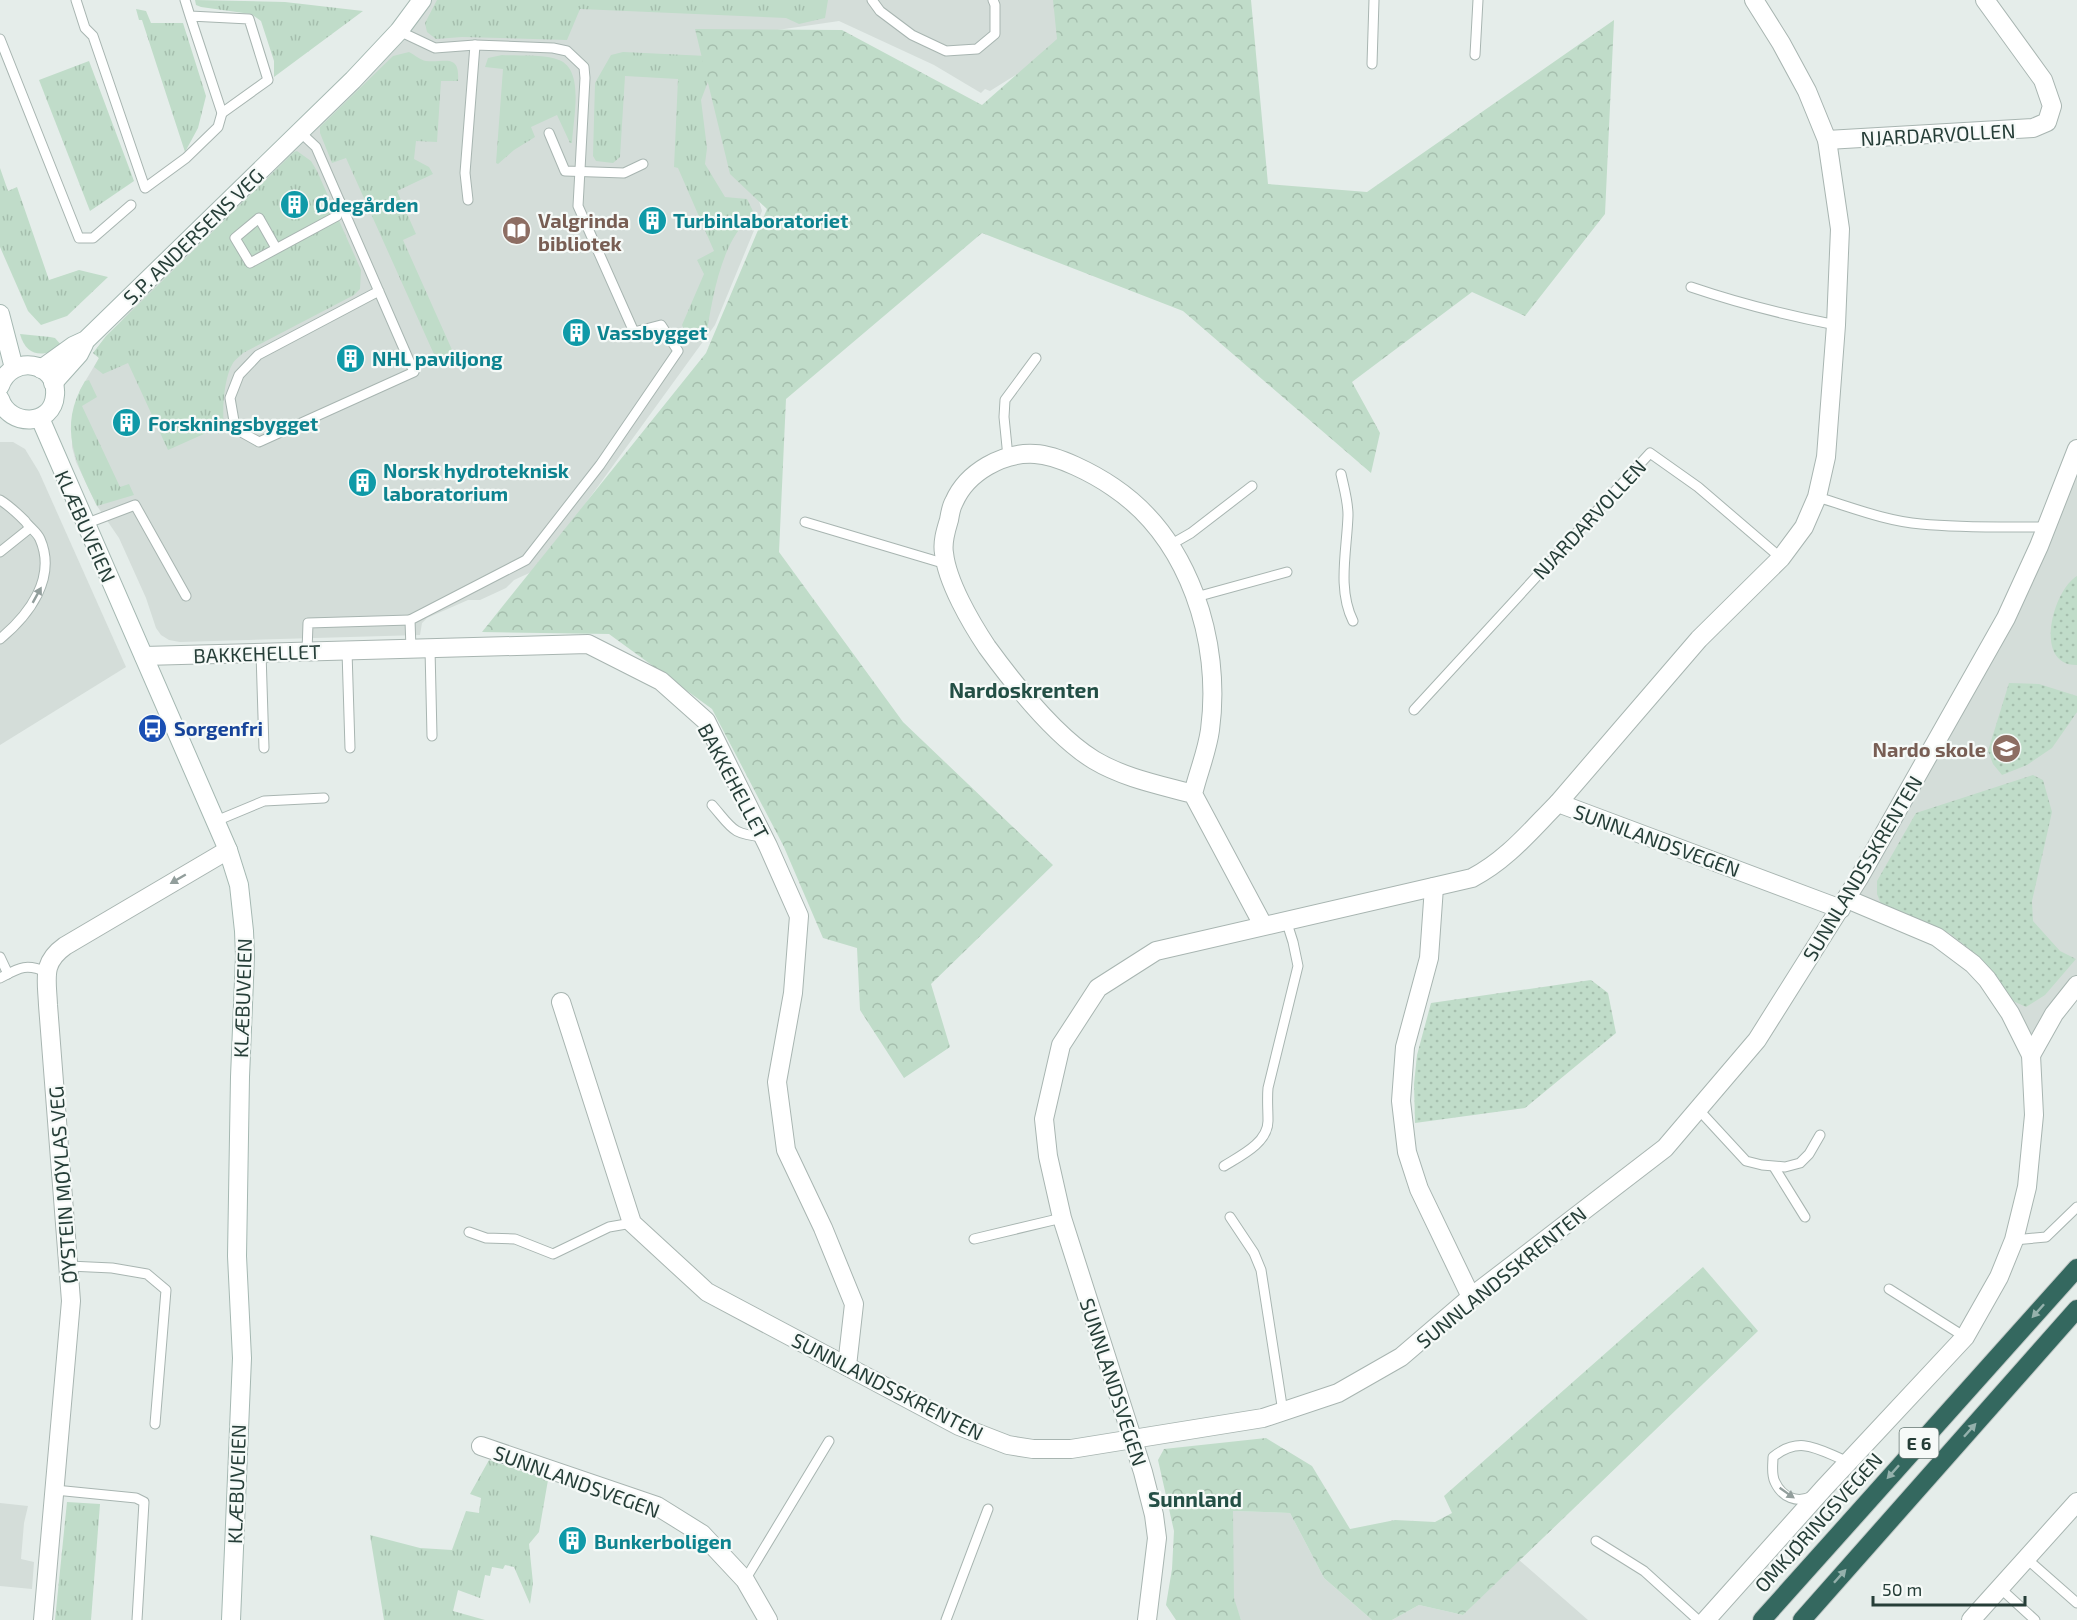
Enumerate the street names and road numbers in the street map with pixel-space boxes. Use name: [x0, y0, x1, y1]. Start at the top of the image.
street label: NJARDARVOLLEN: [1860, 118, 2016, 150]
street label: S.P. ANDERSENS VEG: [118, 163, 268, 309]
street label: NJARDARVOLLEN: [1527, 454, 1651, 584]
street label: KLÆBUVEIEN: [51, 466, 121, 586]
street label: BAKKEHELLET: [193, 639, 321, 667]
street label: BAKKEHELLET: [693, 719, 775, 843]
street label: SUNNLANDSSKRENTEN: [1797, 771, 1927, 965]
street label: SUNNLANDSVEGEN: [1571, 799, 1743, 881]
street label: KLÆBUVEIEN: [228, 938, 256, 1058]
street label: ØYSTEIN MØYLAS VEG: [43, 1085, 81, 1285]
street label: SUNNLANDSSKRENTEN: [1411, 1201, 1591, 1353]
street label: SUNNLANDSVEGEN: [1076, 1295, 1152, 1469]
street label: SUNNLANDSSKRENTEN: [788, 1327, 988, 1445]
street label: KLÆBUVEIEN: [222, 1424, 250, 1544]
road number: E 6: [1900, 1428, 1938, 1458]
street label: SUNNLANDSVEGEN: [491, 1440, 663, 1522]
street label: OMKJØRINGSVEGEN: [1749, 1447, 1887, 1597]

